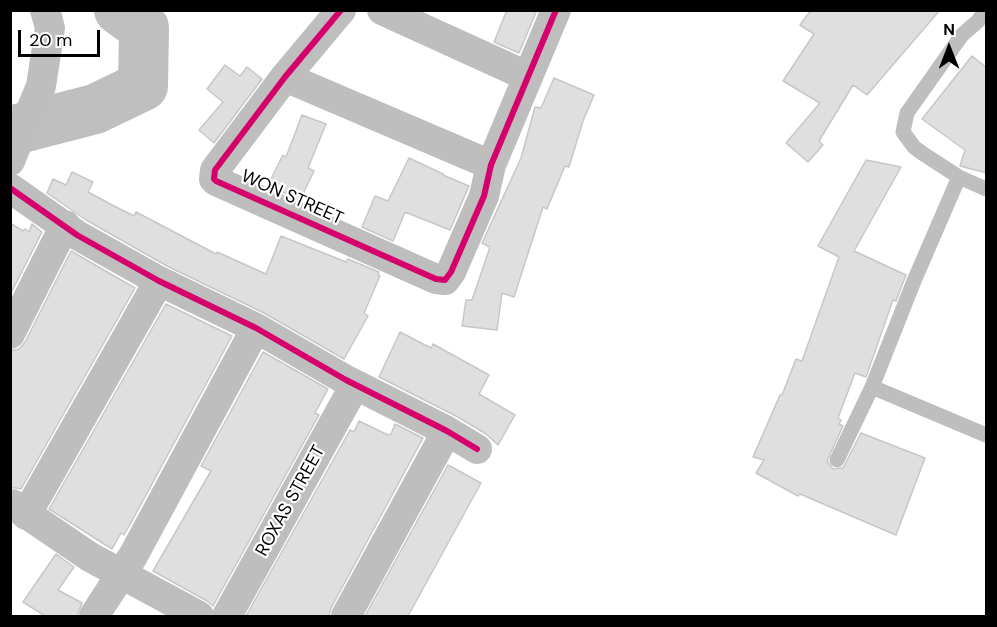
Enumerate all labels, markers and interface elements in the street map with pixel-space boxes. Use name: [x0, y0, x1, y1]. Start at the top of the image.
scale bar: [21, 18, 104, 56]
north arrow: [919, 18, 979, 78]
text: N: [943, 19, 955, 40]
text: 20 m: [29, 28, 72, 52]
street label: WON STREET: [238, 166, 346, 230]
street label: ROXAS STREET: [252, 442, 330, 560]

